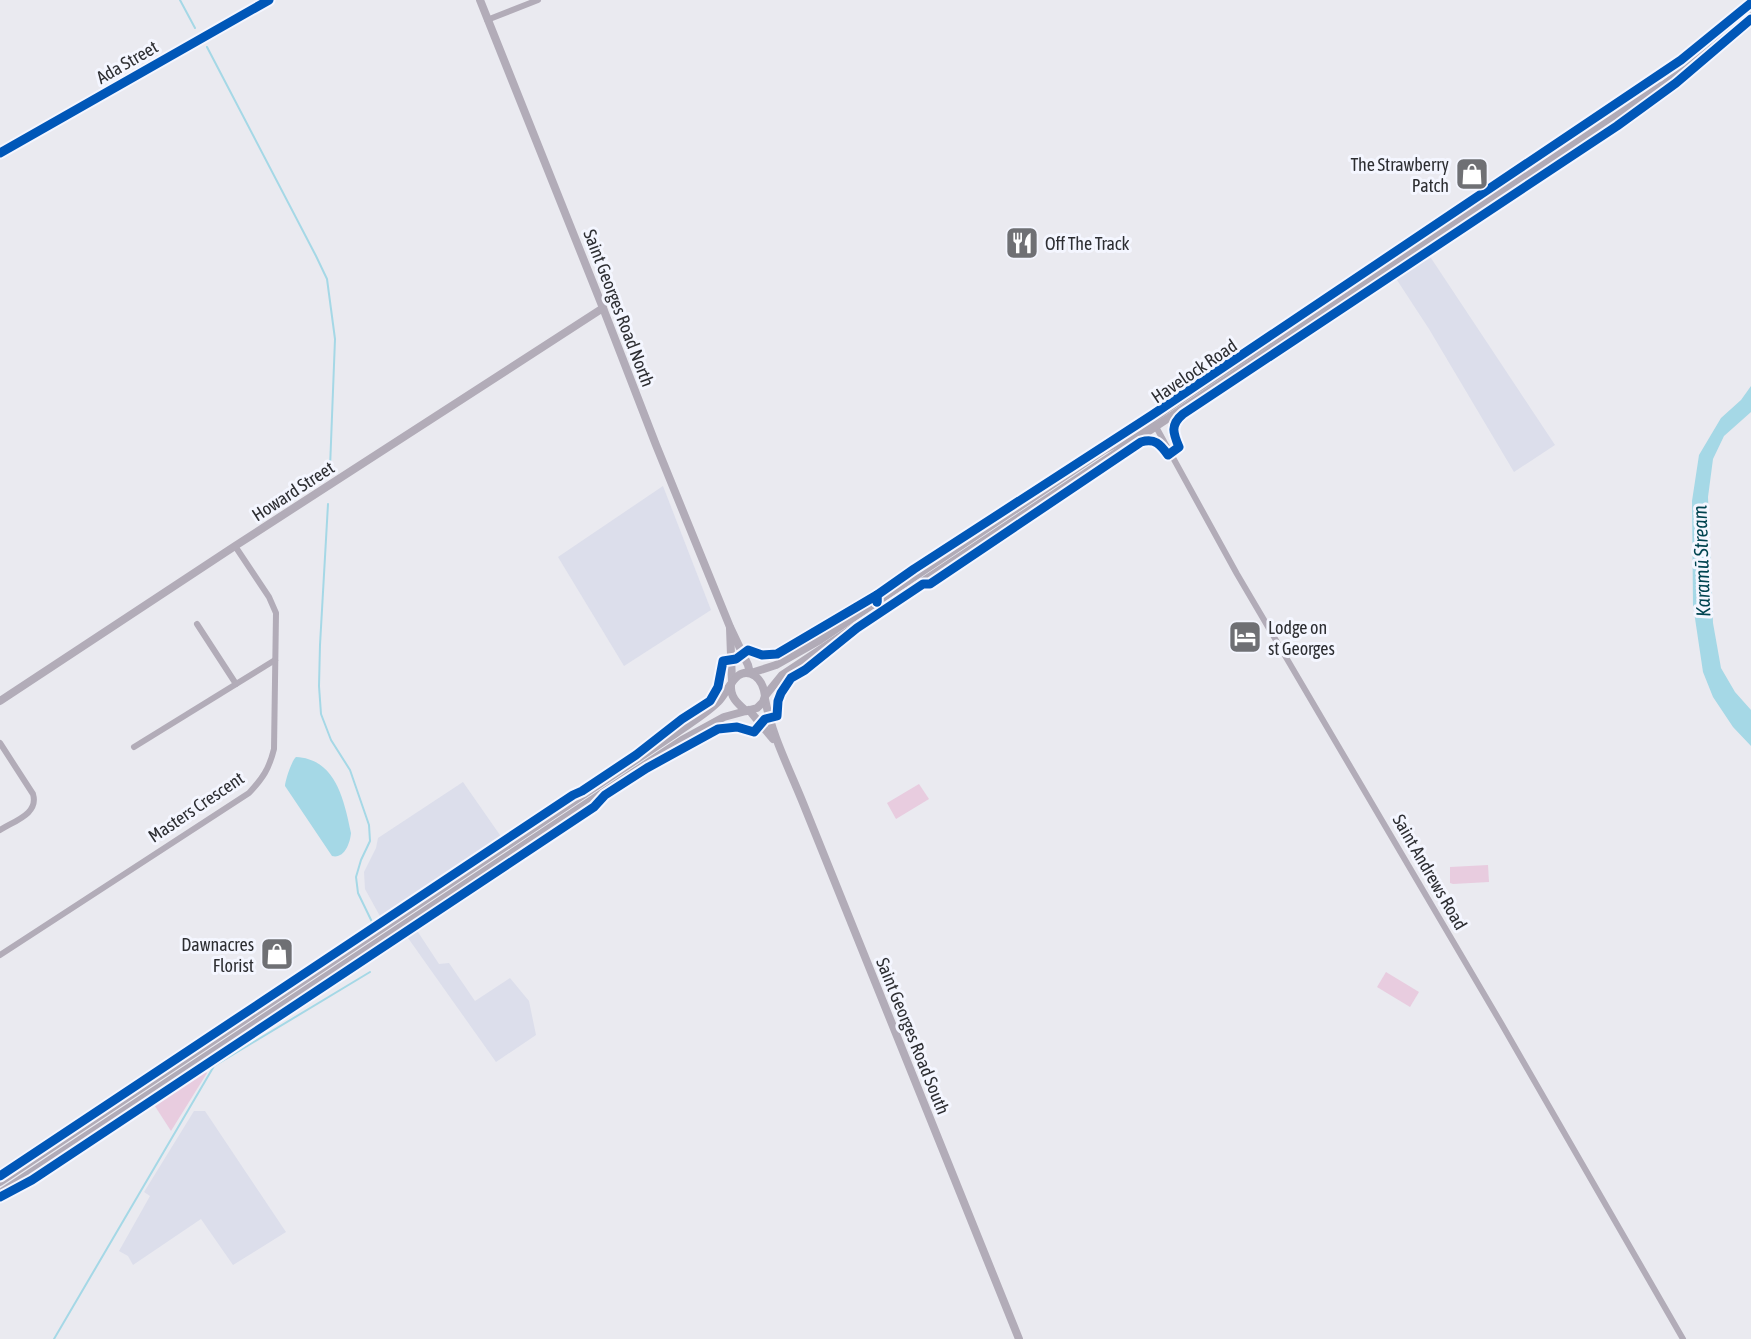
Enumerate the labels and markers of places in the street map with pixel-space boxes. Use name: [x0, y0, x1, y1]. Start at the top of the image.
place label: The Strawberry Patch: [1351, 154, 1449, 196]
shop icon: The Strawberry Patch: [1454, 156, 1490, 192]
restaurant icon: Off The Track: [1004, 225, 1040, 261]
place label: Off The Track: [1045, 233, 1129, 254]
place label: Lodge on st Georges: [1268, 617, 1335, 659]
hotel icon: Lodge on st Georges: [1227, 619, 1263, 655]
place label: Dawnacres Florist: [181, 934, 254, 976]
shop icon: Dawnacres Florist: [259, 936, 295, 972]

